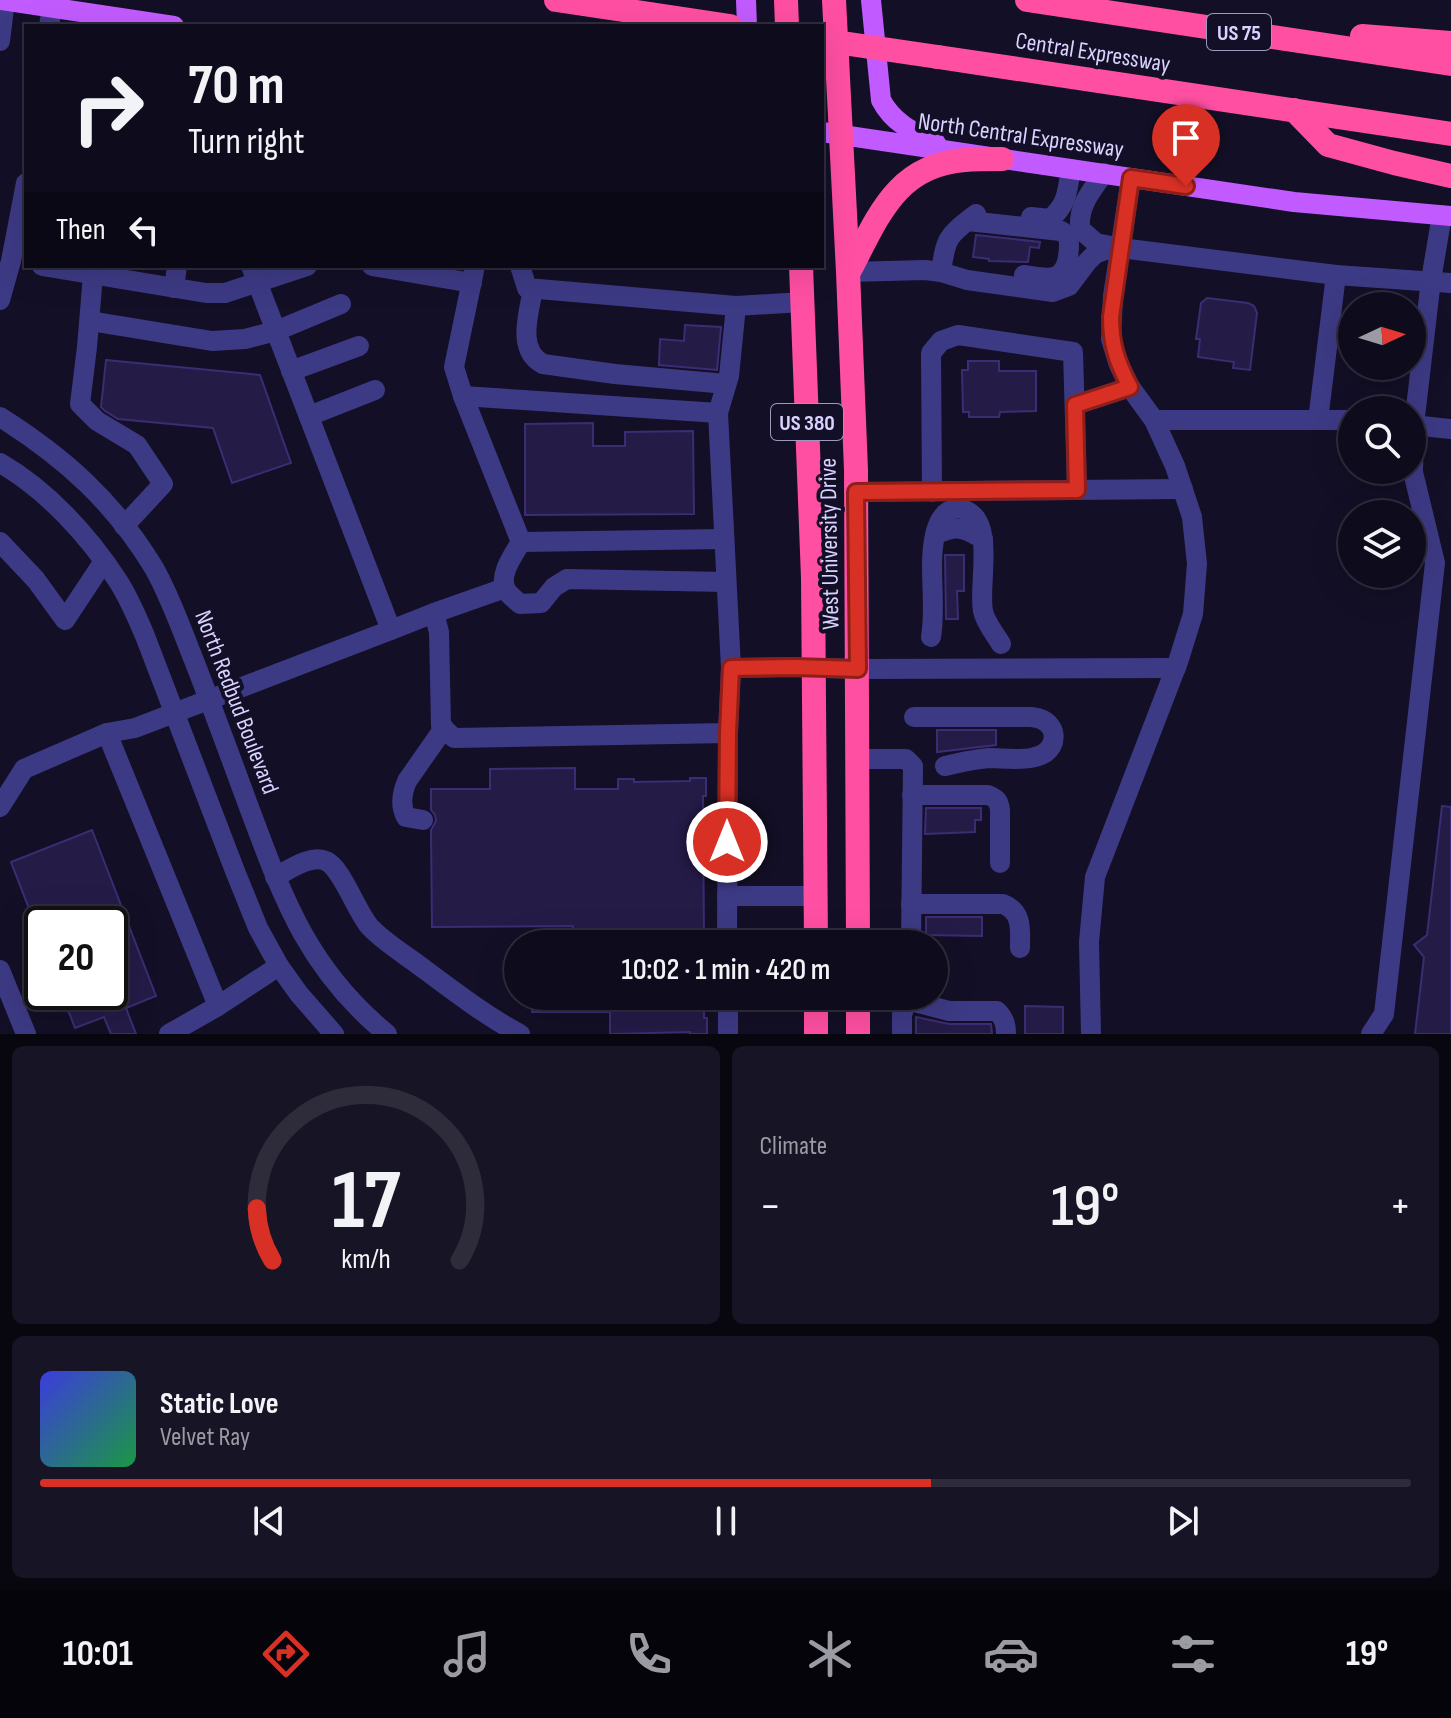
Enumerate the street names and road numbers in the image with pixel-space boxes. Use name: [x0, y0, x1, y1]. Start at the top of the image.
road number: US 75: [1207, 14, 1271, 50]
street label: Central Expressway: [1013, 26, 1172, 79]
street label: North Central Expressway: [916, 107, 1125, 164]
road number: US 380: [771, 404, 843, 440]
street label: West University Drive: [814, 458, 845, 630]
street label: North Redbud Boulevard: [188, 606, 285, 798]

